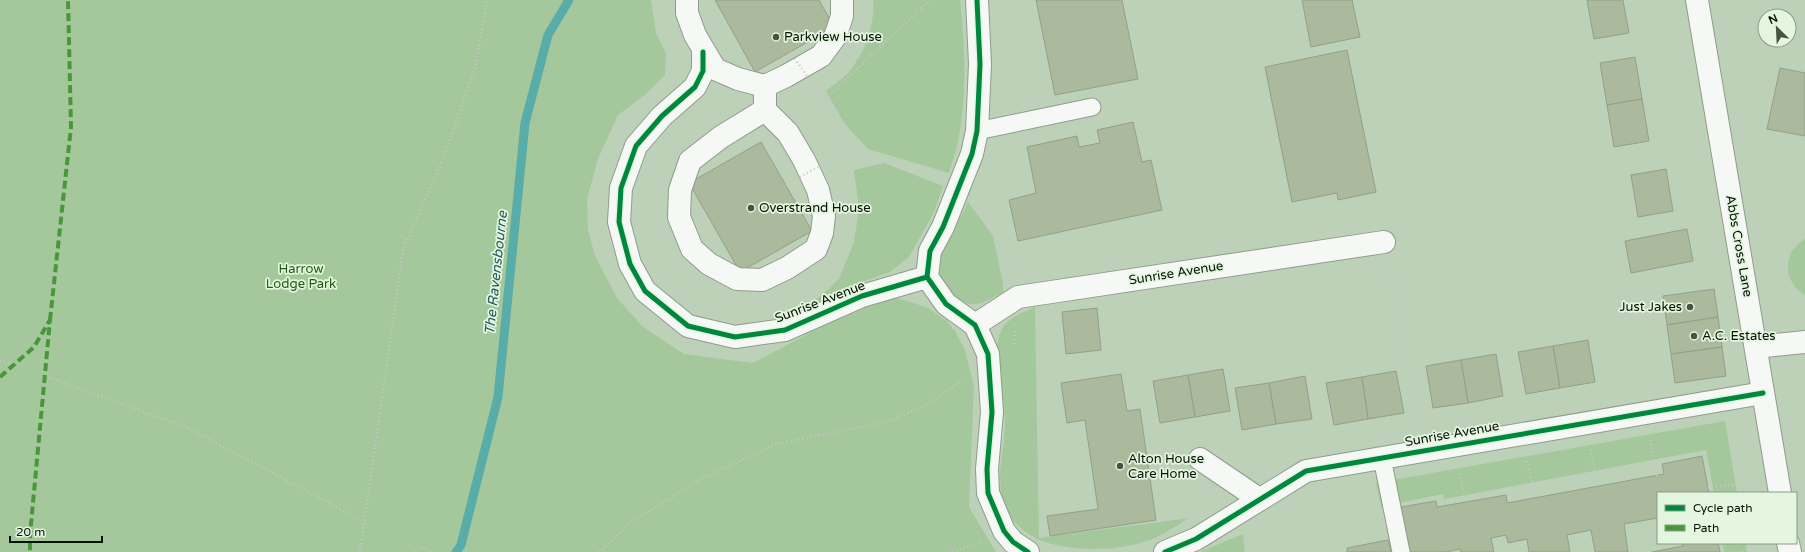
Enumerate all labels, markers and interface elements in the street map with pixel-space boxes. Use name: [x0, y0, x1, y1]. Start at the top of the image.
north arrow: [1757, 8, 1797, 48]
text: N: [1766, 12, 1780, 27]
place label: Parkview House: [784, 29, 882, 45]
marker: Parkview House: [771, 32, 781, 42]
street label: Abbs Cross Lane: [1722, 194, 1756, 298]
place label: Overstrand House: [759, 200, 871, 216]
marker: Overstrand House: [746, 203, 756, 213]
water label: The Ravensbourne: [481, 209, 511, 336]
street label: Sunrise Avenue: [1128, 258, 1224, 288]
park label: Harrow Lodge Park: [266, 261, 336, 292]
street label: Sunrise Avenue: [773, 277, 867, 327]
place label: Just Jakes: [1620, 299, 1682, 315]
marker: Just Jakes: [1685, 302, 1695, 312]
place label: A.C. Estates: [1702, 328, 1776, 344]
marker: A.C. Estates: [1689, 331, 1699, 341]
street label: Sunrise Avenue: [1404, 418, 1500, 450]
place label: Alton House Care Home: [1128, 451, 1204, 482]
marker: Alton House Care Home: [1115, 461, 1125, 471]
legend: [1657, 492, 1797, 544]
text: Cycle path: [1693, 501, 1752, 515]
scale bar: [10, 518, 102, 544]
text: Path: [1693, 521, 1719, 535]
text: 20 m: [16, 525, 45, 539]

